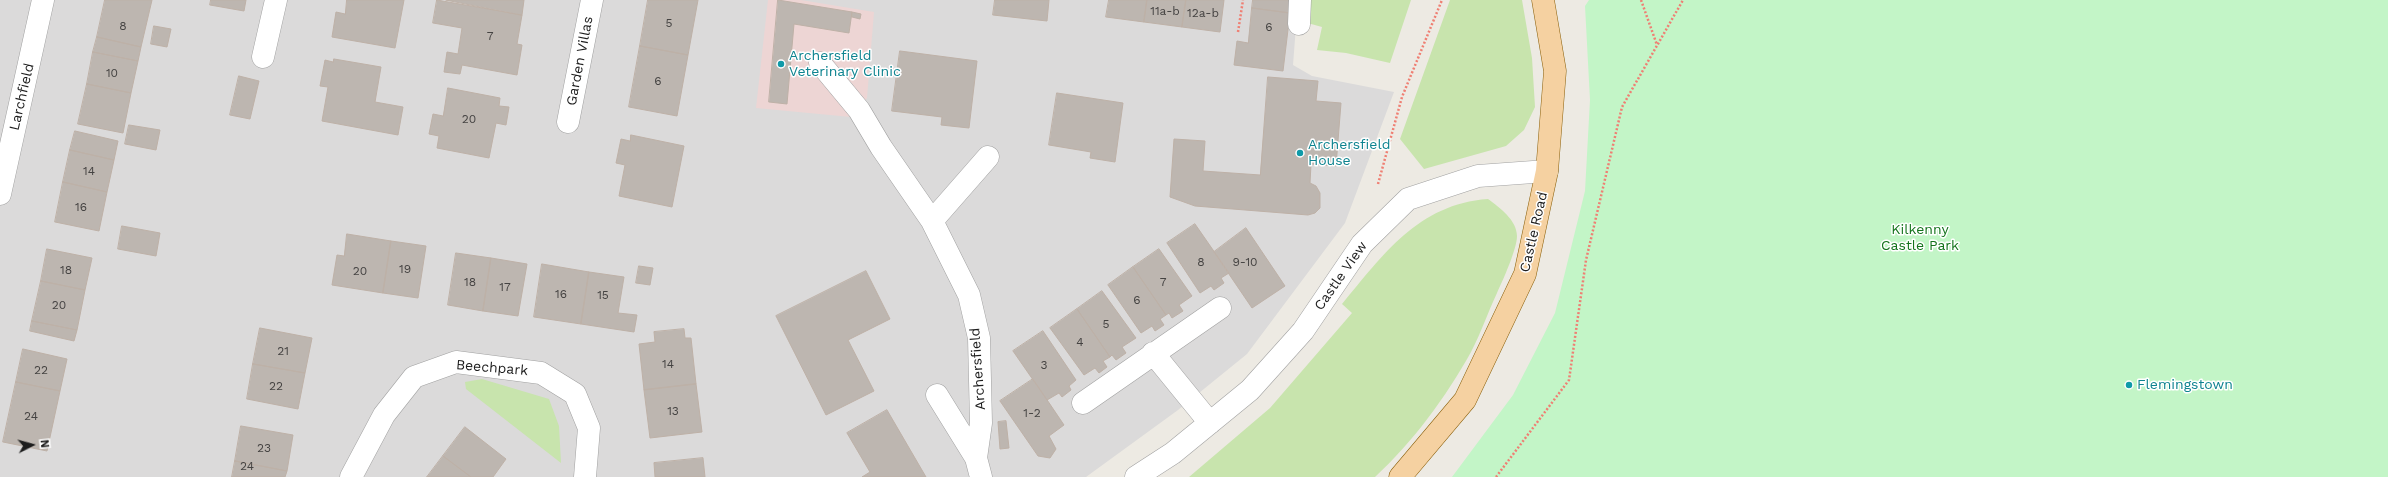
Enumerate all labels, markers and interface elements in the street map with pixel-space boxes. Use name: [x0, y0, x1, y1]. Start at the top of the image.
house number: 11a-b: [1150, 4, 1180, 18]
house number: 12a-b: [1187, 6, 1219, 20]
street label: Garden Villas: [563, 15, 597, 107]
house number: 5: [666, 16, 672, 30]
house number: 8: [119, 19, 127, 33]
house number: 6: [1265, 20, 1273, 34]
house number: 7: [487, 29, 493, 43]
place label: Archersfield Veterinary Clinic: [789, 48, 901, 80]
marker: Archersfield Veterinary Clinic: [776, 59, 786, 69]
street label: Larchfield: [6, 62, 38, 132]
house number: 10: [106, 66, 118, 80]
house number: 6: [654, 74, 662, 88]
house number: 20: [462, 112, 476, 126]
place label: Archersfield House: [1308, 137, 1390, 170]
marker: Archersfield House: [1295, 148, 1305, 158]
house number: 14: [83, 164, 95, 178]
street label: Castle Road: [1517, 190, 1551, 274]
house number: 16: [75, 200, 87, 214]
park label: Kilkenny Castle Park: [1881, 222, 1959, 254]
street label: Castle View: [1311, 238, 1371, 314]
house number: 8: [1197, 255, 1205, 269]
house number: 9-10: [1232, 255, 1258, 269]
house number: 19: [399, 262, 411, 276]
house number: 18: [60, 263, 72, 277]
house number: 20: [353, 264, 367, 278]
house number: 18: [464, 275, 476, 289]
house number: 7: [1160, 275, 1166, 289]
house number: 17: [499, 280, 511, 294]
house number: 16: [555, 287, 567, 301]
house number: 15: [597, 288, 609, 302]
house number: 6: [1133, 293, 1141, 307]
house number: 20: [52, 298, 66, 312]
house number: 5: [1103, 317, 1109, 331]
street label: Archersfield: [967, 327, 989, 411]
house number: 4: [1076, 335, 1084, 349]
house number: 21: [277, 344, 289, 358]
street label: Beechpark: [455, 356, 529, 380]
house number: 14: [662, 357, 674, 371]
house number: 3: [1041, 358, 1047, 372]
house number: 22: [34, 363, 48, 377]
place label: Flemingstown: [2137, 377, 2233, 393]
house number: 22: [269, 379, 283, 393]
marker: Flemingstown: [2124, 380, 2134, 390]
house number: 13: [667, 404, 679, 418]
house number: 1-2: [1023, 406, 1041, 420]
house number: 24: [24, 409, 38, 423]
north arrow: [12, 425, 52, 465]
text: N: [38, 439, 51, 448]
house number: 23: [257, 441, 271, 455]
house number: 24: [240, 459, 254, 473]

